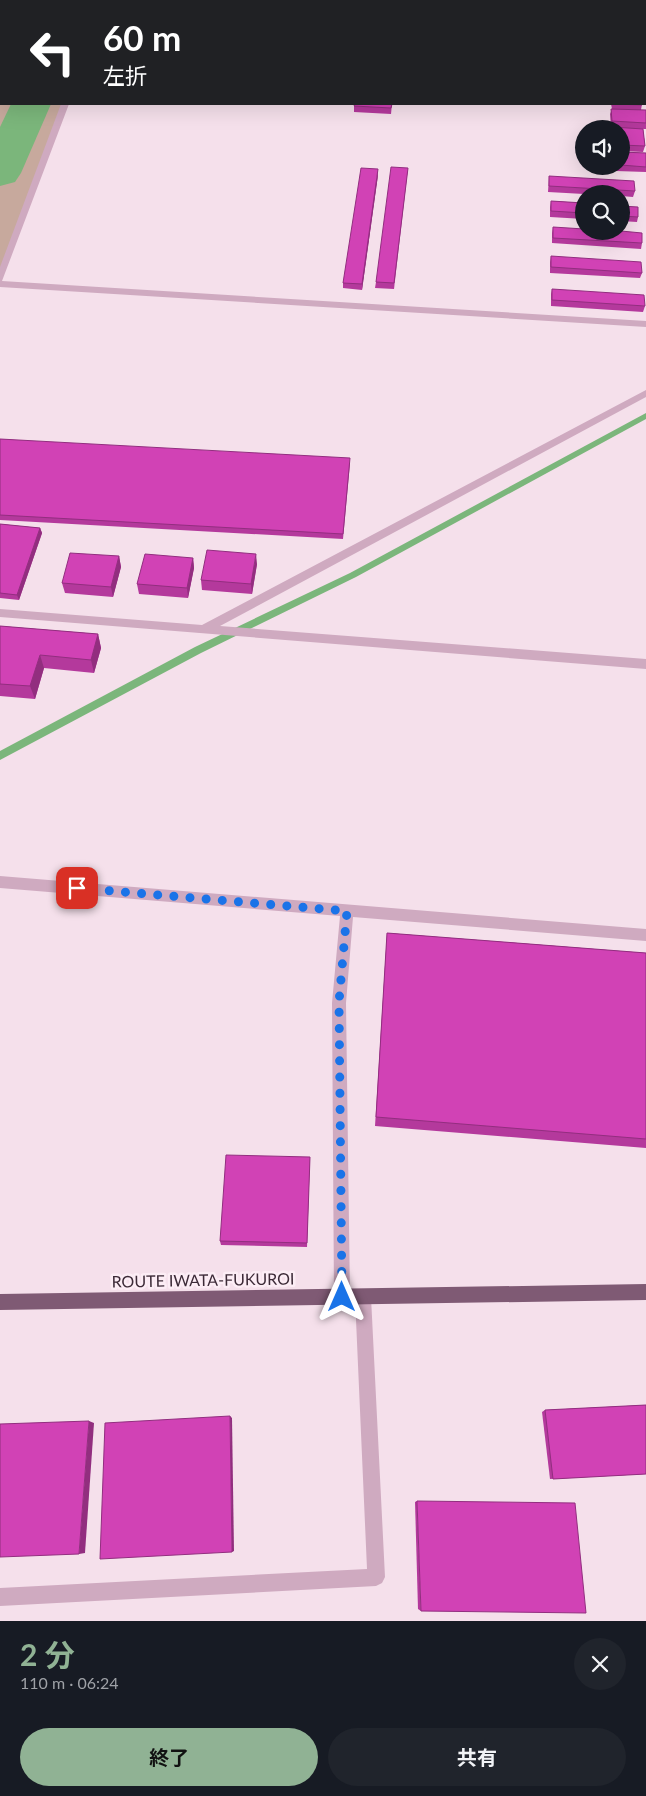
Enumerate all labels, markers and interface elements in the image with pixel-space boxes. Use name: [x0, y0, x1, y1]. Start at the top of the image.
text: 60 m: [103, 16, 181, 58]
icon: left: [20, 20, 85, 85]
text: 左折: [103, 62, 147, 89]
map controls: [575, 120, 630, 240]
button: sound: [575, 120, 630, 175]
button: search: [575, 185, 630, 240]
pin: [56, 867, 98, 909]
icon: arrive: [63, 874, 91, 902]
street label: ROUTE IWATA-FUKUROI: [111, 1268, 295, 1291]
position arrow: [315, 1270, 367, 1322]
text: 2 分: [20, 1636, 75, 1672]
button: close: [574, 1638, 626, 1690]
text: 110 m · 06:24: [20, 1673, 119, 1692]
button: 終了: [20, 1728, 318, 1786]
button: 共有: [328, 1728, 626, 1786]

